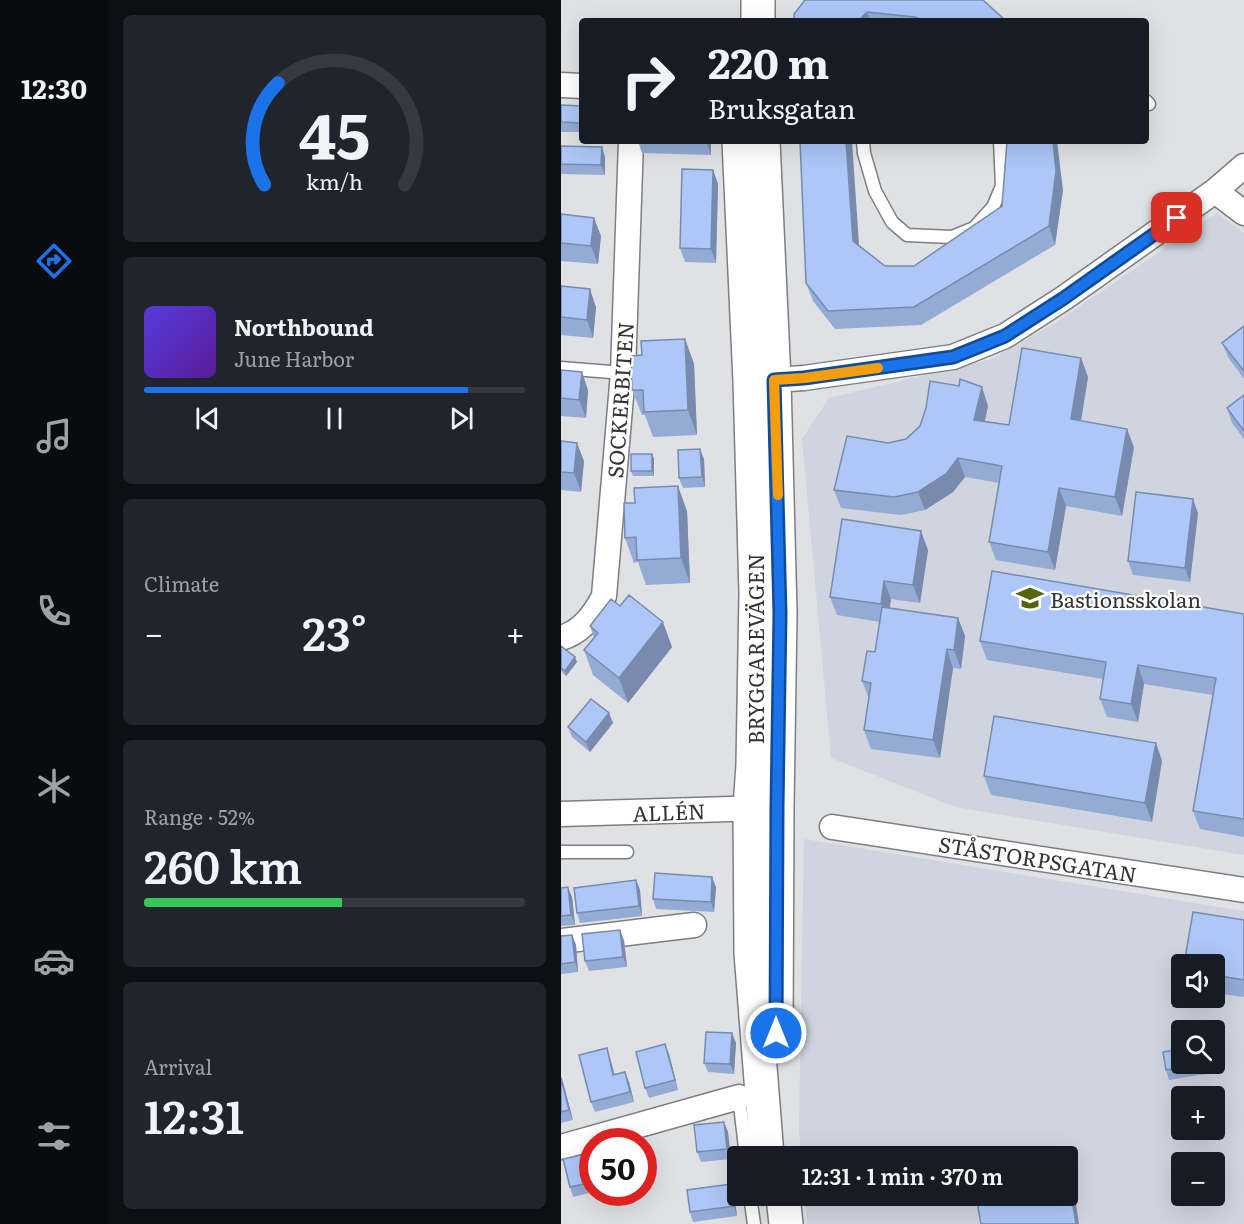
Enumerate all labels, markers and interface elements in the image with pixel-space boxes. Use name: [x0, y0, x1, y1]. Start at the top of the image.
text: 220 m: [708, 30, 829, 92]
icon: right: [609, 42, 687, 120]
text: 12:30: [21, 67, 87, 107]
text: 45: [299, 87, 370, 179]
text: Bruksgatan: [708, 87, 856, 127]
text: km/h: [306, 166, 363, 198]
pin: [1151, 192, 1202, 243]
icon: arrive: [1160, 201, 1193, 234]
icon: directions: [33, 240, 75, 282]
text: Northbound: [234, 310, 374, 343]
street label: SOCKERBITEN: [598, 321, 640, 479]
text: June Harbor: [234, 343, 354, 373]
icon: previous: [191, 402, 224, 435]
icon: pause: [318, 402, 351, 435]
icon: next: [445, 402, 478, 435]
icon: music: [33, 415, 75, 457]
street label: BRYGGAREVÄGEN: [739, 553, 770, 745]
text: Climate: [144, 568, 219, 598]
school or university icon: Bastionsskolan: [1015, 583, 1045, 613]
place label: Bastionsskolan: [1050, 583, 1201, 614]
icon: phone: [33, 590, 75, 632]
text: 23°: [302, 598, 367, 665]
text: −: [144, 607, 163, 656]
text: +: [506, 607, 525, 656]
icon: climate: [33, 765, 75, 807]
street label: ALLÉN: [632, 794, 706, 828]
text: Range · 52%: [144, 801, 255, 831]
street label: STÅSTORPSGATAN: [937, 827, 1139, 889]
text: 260 km: [144, 831, 302, 898]
icon: car: [33, 940, 75, 982]
map controls: [1171, 954, 1225, 1206]
button: sound: [1171, 954, 1225, 1008]
position arrow: [744, 1001, 808, 1065]
button: search: [1171, 1020, 1225, 1074]
text: Arrival: [144, 1051, 212, 1081]
text: 12:31: [144, 1081, 244, 1148]
button: +: [1171, 1086, 1225, 1140]
icon: filters: [33, 1115, 75, 1157]
speed limit sign: 50: [579, 1128, 657, 1206]
button: −: [1171, 1152, 1225, 1206]
text: 12:31 · 1 min · 370 m: [802, 1159, 1003, 1192]

